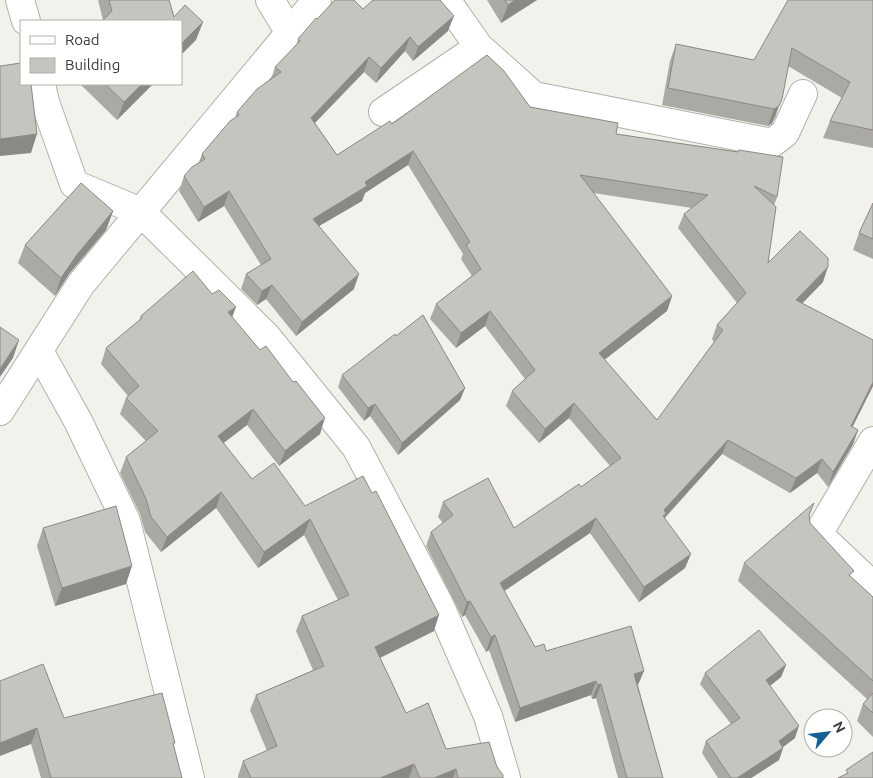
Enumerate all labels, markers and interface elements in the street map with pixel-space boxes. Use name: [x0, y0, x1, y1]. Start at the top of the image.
legend: [20, 20, 182, 85]
text: Road: [65, 31, 100, 48]
text: Building: [65, 56, 120, 73]
north arrow: [803, 708, 853, 758]
text: N: [830, 719, 849, 735]

